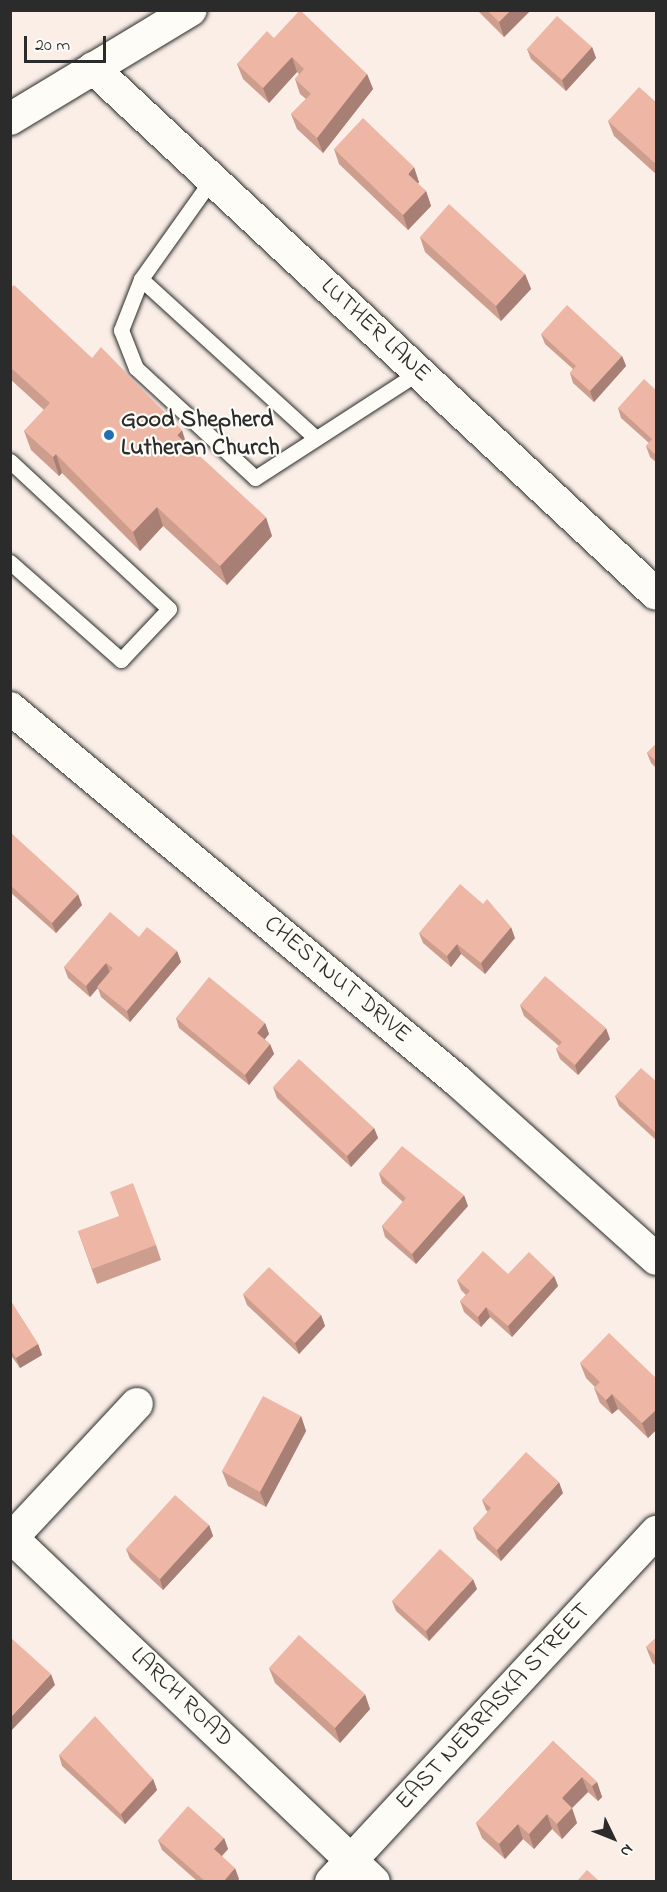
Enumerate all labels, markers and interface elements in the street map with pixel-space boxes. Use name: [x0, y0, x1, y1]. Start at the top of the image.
scale bar: [27, 24, 110, 62]
text: 20 m: [35, 33, 70, 59]
street label: LUTHER LANE: [314, 273, 436, 389]
place label: Good Shepherd Lutheran Church: [121, 407, 280, 463]
marker: Good Shepherd Lutheran Church: [102, 428, 116, 442]
street label: CHESTNUT DRIVE: [258, 910, 416, 1050]
street label: EAST NEBRASKA STREET: [391, 1598, 597, 1816]
street label: LARCH ROAD: [124, 1642, 238, 1754]
north arrow: [583, 1808, 643, 1868]
text: N: [614, 1838, 639, 1862]

